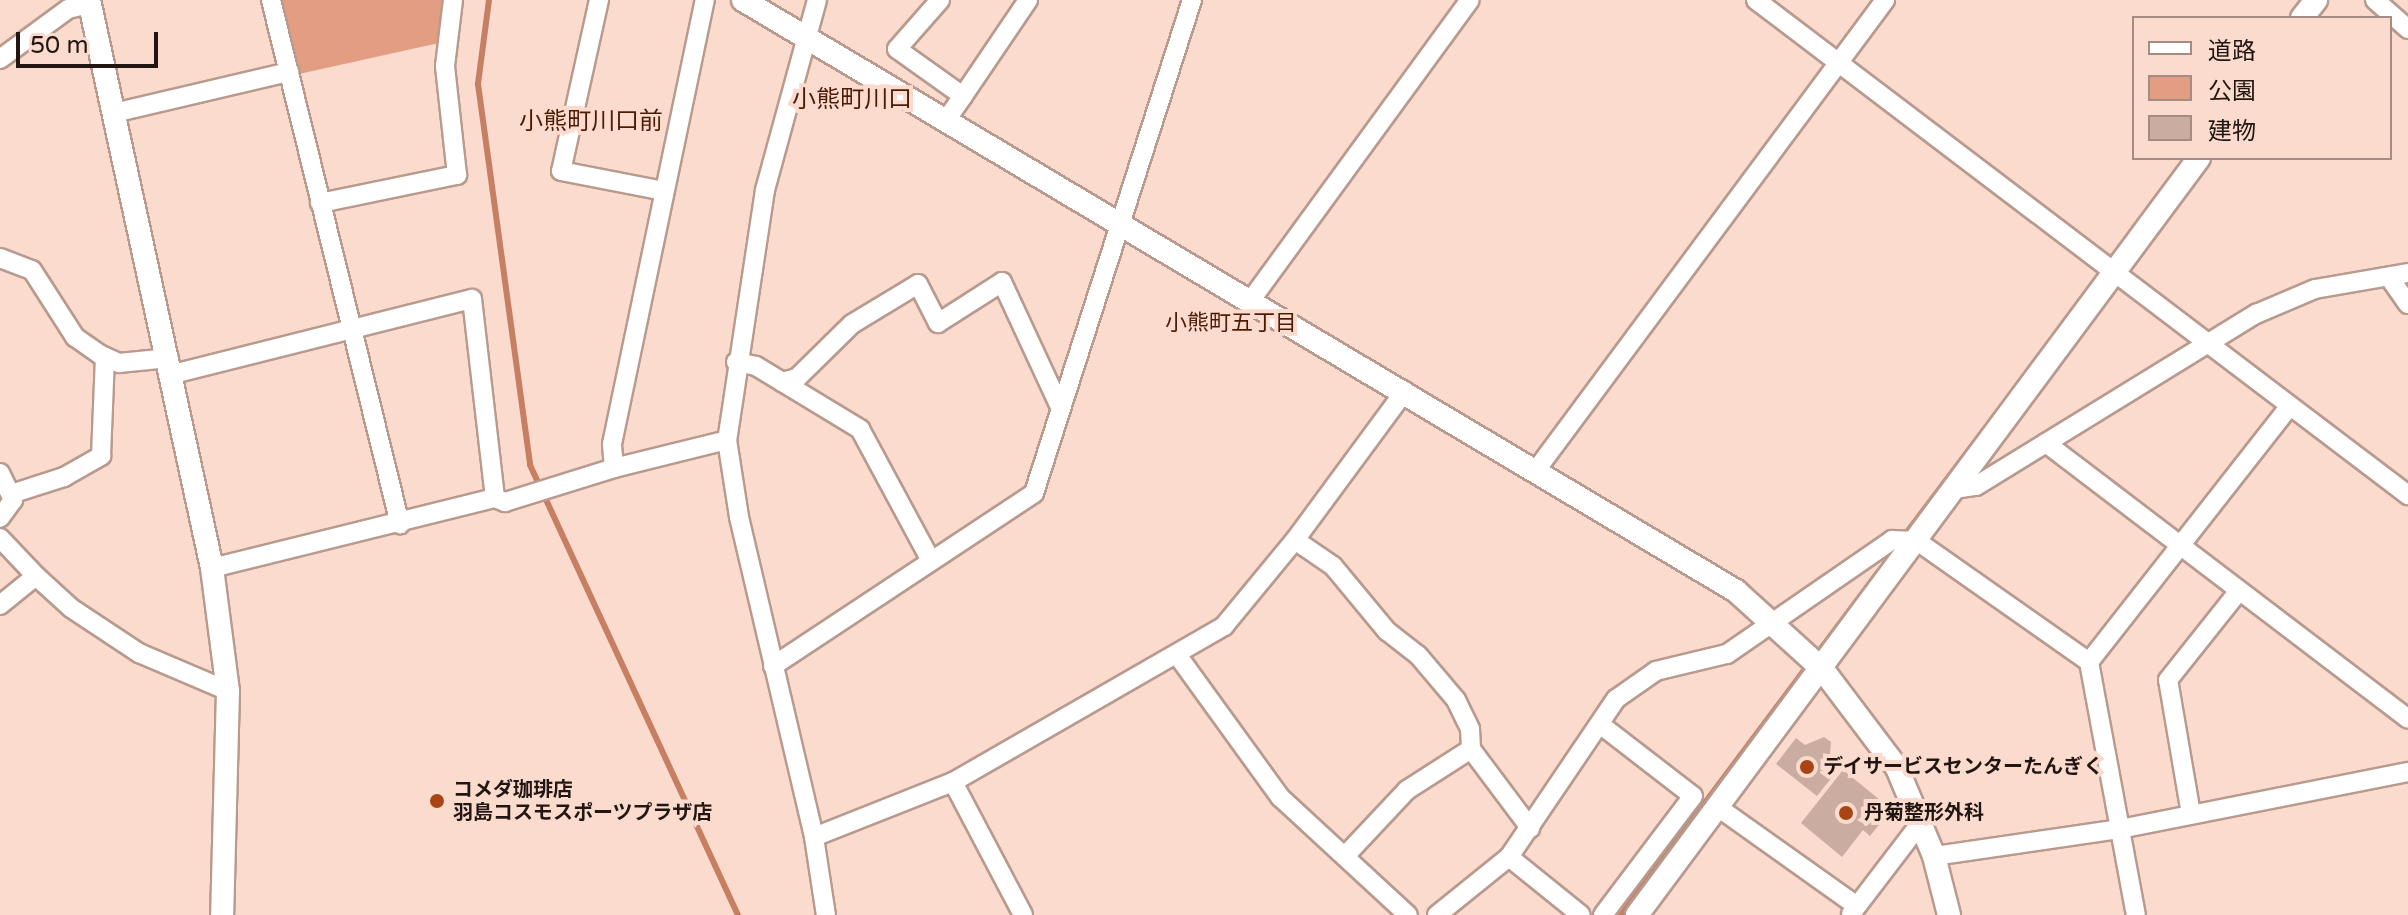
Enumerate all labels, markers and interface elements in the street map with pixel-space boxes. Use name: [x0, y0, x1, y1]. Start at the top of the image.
scale bar: [20, 16, 162, 66]
legend: [2132, 16, 2392, 160]
text: 50 m: [30, 31, 88, 60]
text: 道路: [2208, 37, 2256, 66]
text: 公園: [2208, 77, 2256, 106]
district label: 小熊町川口: [792, 86, 912, 114]
district label: 小熊町川口前: [519, 108, 663, 136]
text: 建物: [2208, 117, 2256, 146]
district label: 小熊町五丁目: [1165, 311, 1297, 337]
place label: デイサービスセンターたんぎく: [1823, 755, 2103, 779]
marker: デイサービスセンターたんぎく: [1798, 758, 1816, 776]
place label: コメダ珈琲店 羽島コスモスポーツプラザ店: [453, 778, 713, 825]
marker: コメダ珈琲店 羽島コスモスポーツプラザ店: [428, 792, 446, 810]
place label: 丹菊整形外科: [1864, 801, 1984, 825]
marker: 丹菊整形外科: [1835, 802, 1857, 824]

